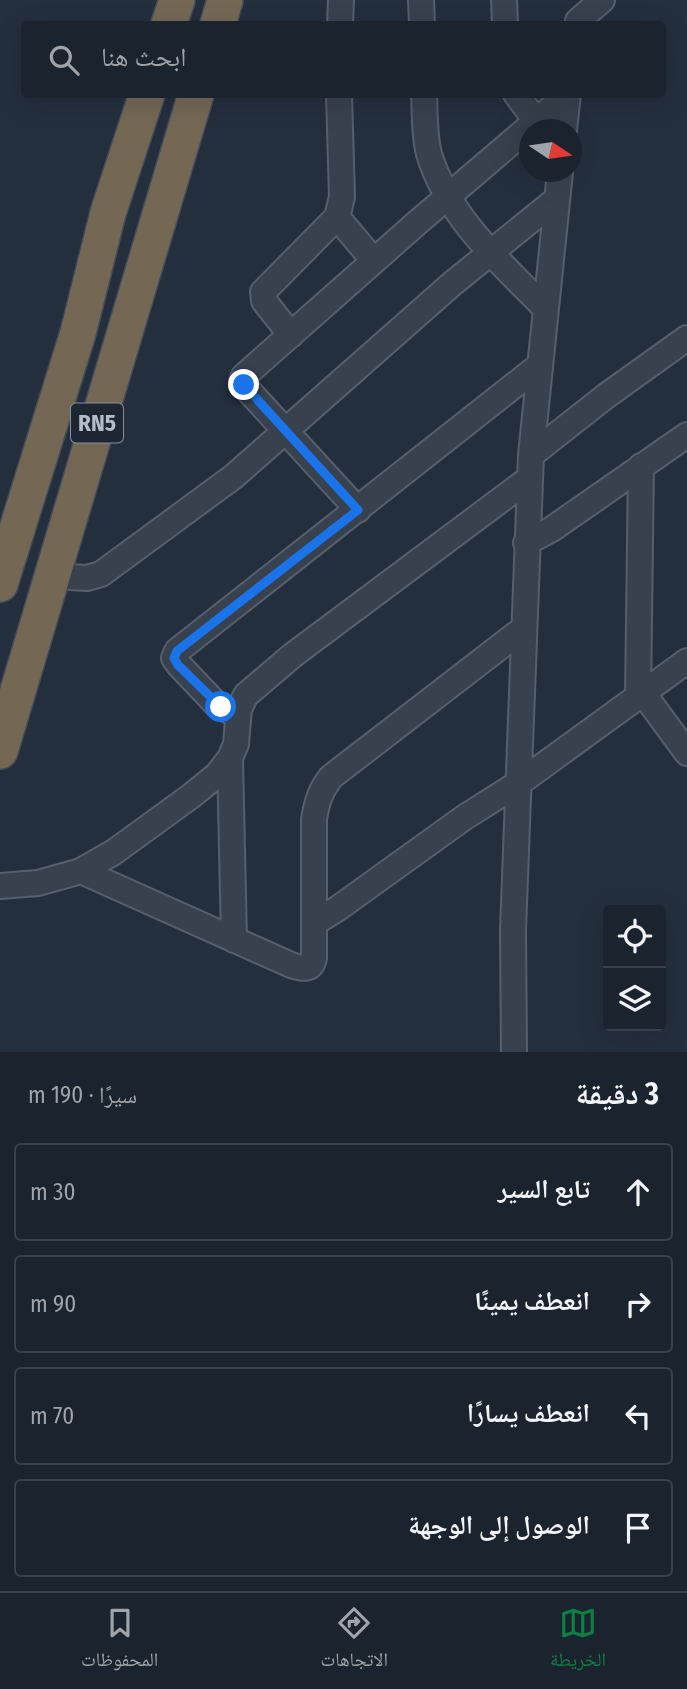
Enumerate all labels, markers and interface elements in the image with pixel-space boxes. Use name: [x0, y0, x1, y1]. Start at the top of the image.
search box: [21, 21, 666, 98]
icon: search: [45, 41, 83, 79]
text: ابحث هنا: [101, 42, 186, 73]
north arrow: [519, 119, 582, 182]
route end: [228, 369, 259, 400]
road number: RN5: [71, 404, 123, 442]
route start: [205, 691, 236, 722]
map controls: [603, 905, 666, 1031]
button: locate: [603, 905, 666, 968]
button: layers: [603, 968, 666, 1031]
text: 3 دقيقة: [576, 1076, 659, 1112]
text: سيرًا · 190 m: [28, 1081, 137, 1109]
icon: ahead: [619, 1173, 657, 1211]
text: تابع السير: [498, 1174, 590, 1205]
text: 30 m: [30, 1178, 75, 1206]
icon: right: [619, 1285, 657, 1323]
text: انعطف يمينًا: [474, 1286, 590, 1317]
text: 90 m: [30, 1290, 76, 1318]
icon: left: [619, 1397, 657, 1435]
text: انعطف يسارًا: [467, 1398, 590, 1429]
text: 70 m: [30, 1402, 74, 1430]
icon: arrive: [619, 1509, 657, 1547]
text: الوصول إلى الوجهة: [408, 1510, 590, 1541]
tab: المحفوظات: [81, 1604, 158, 1678]
tab: الاتجاهات: [320, 1604, 388, 1678]
tab: الخريطة: [550, 1604, 606, 1678]

